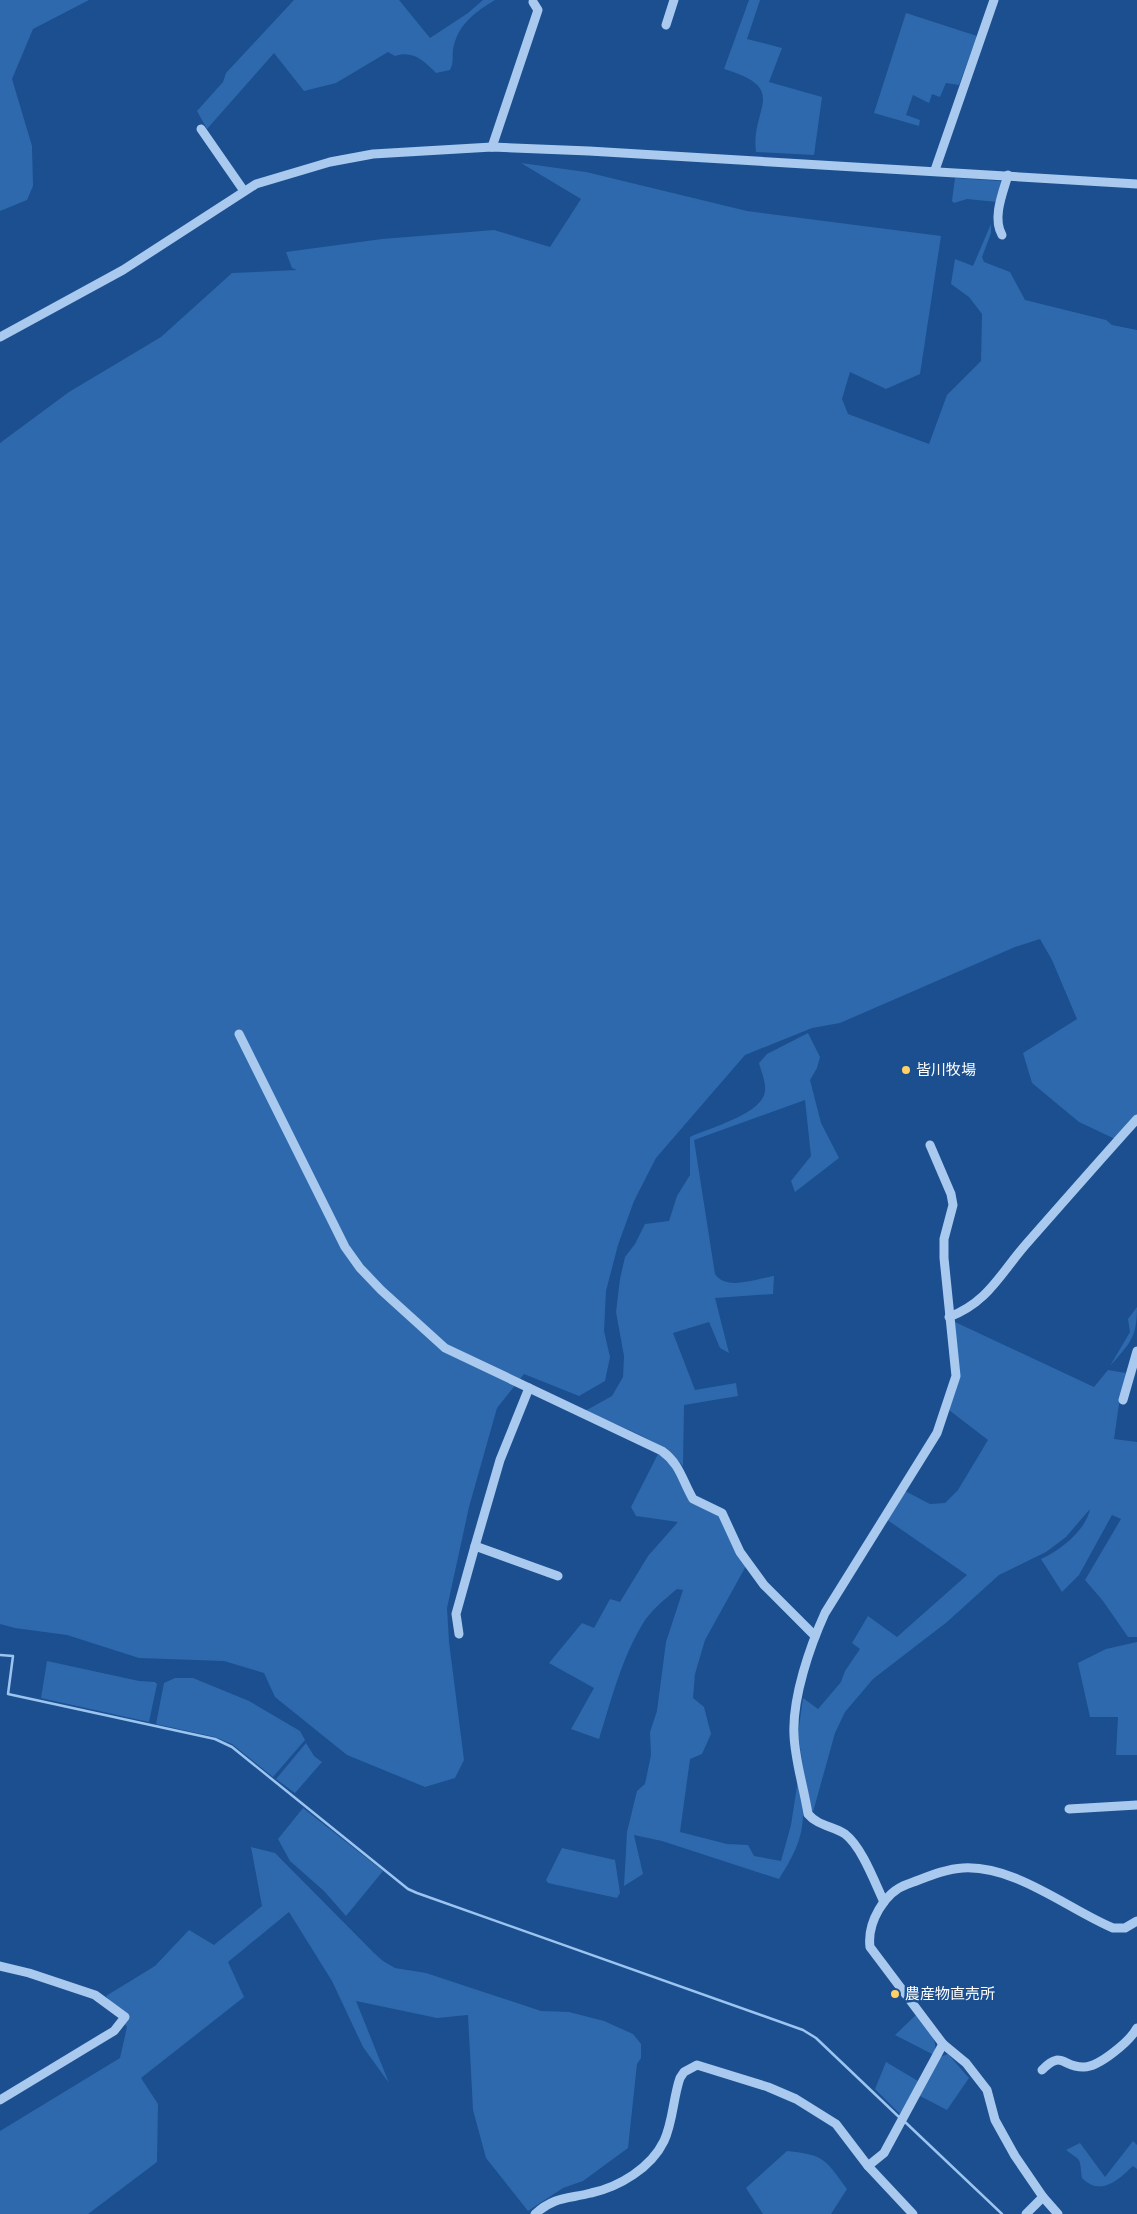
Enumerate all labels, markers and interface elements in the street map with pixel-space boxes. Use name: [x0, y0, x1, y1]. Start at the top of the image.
place label: 皆川牧場: [916, 1058, 976, 1081]
marker: 皆川牧場: [900, 1064, 912, 1076]
place label: 農産物直売所: [905, 1982, 995, 2005]
marker: 農産物直売所: [889, 1988, 901, 2000]

